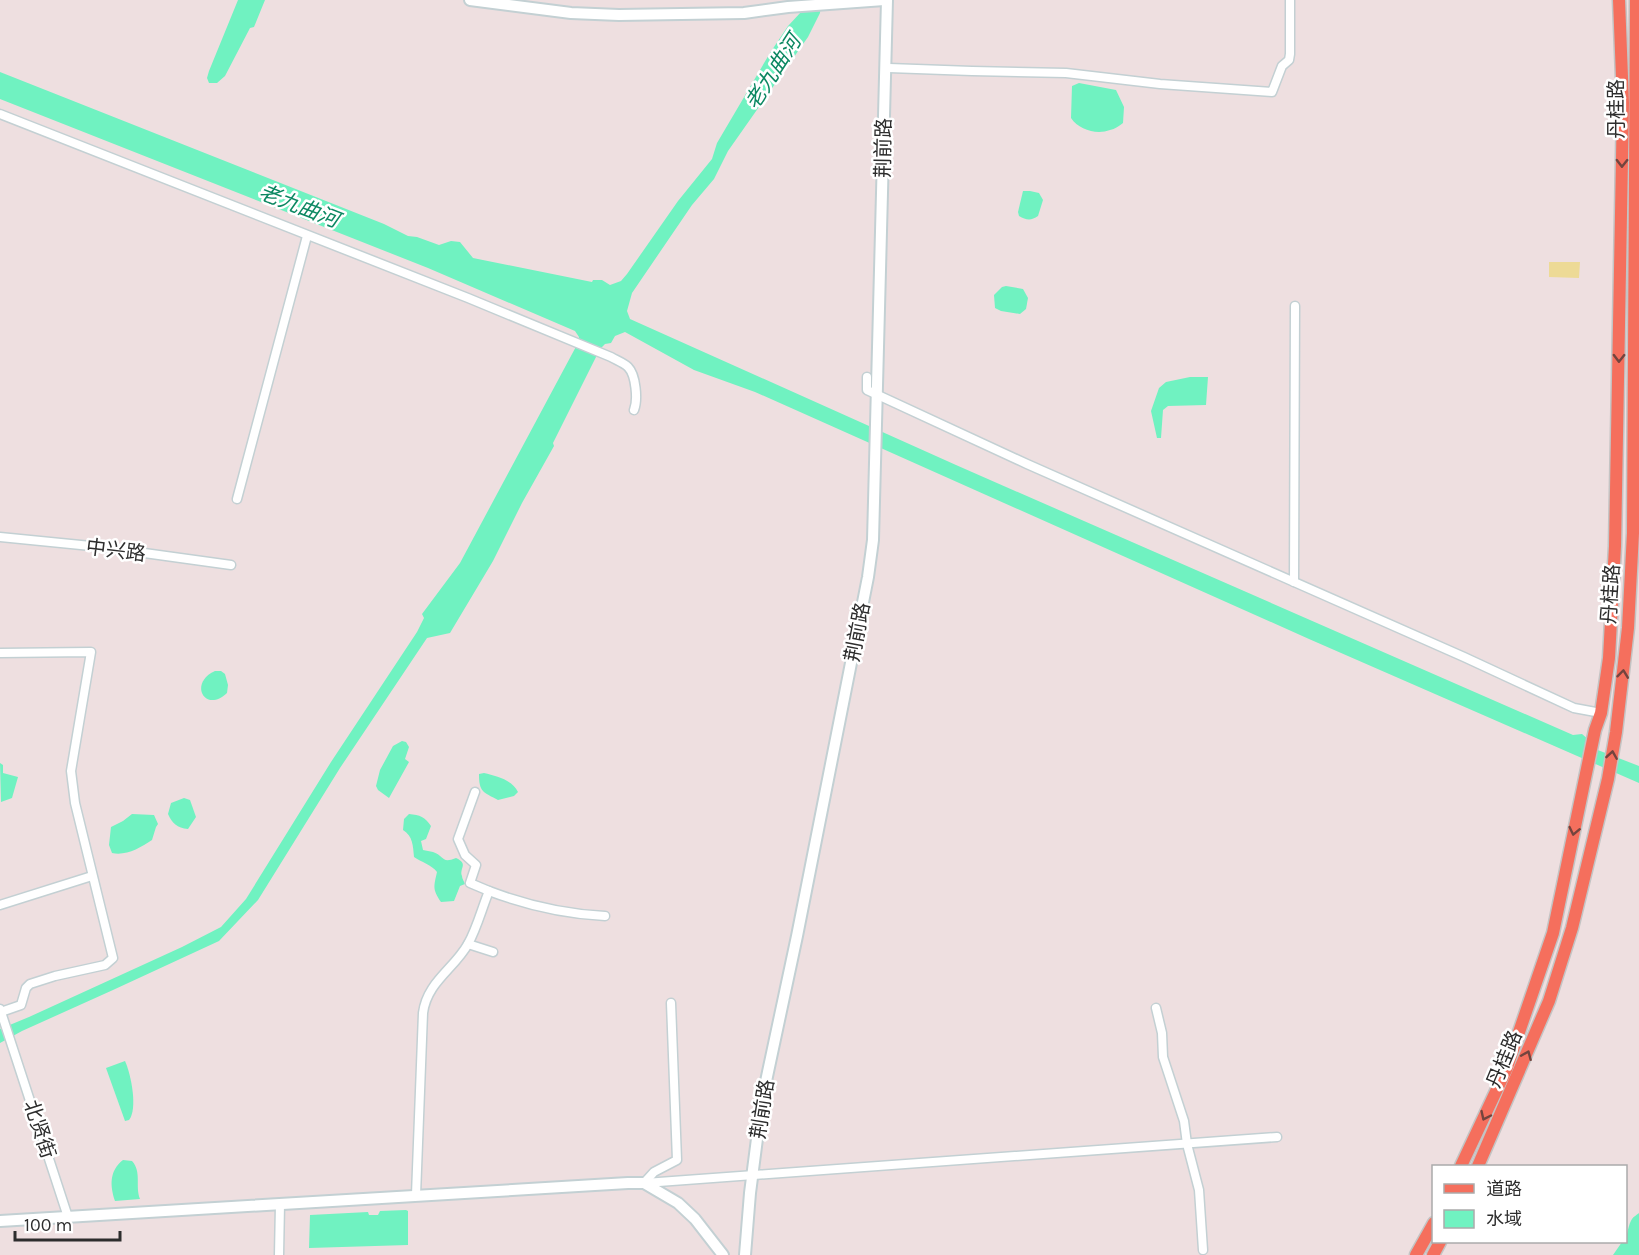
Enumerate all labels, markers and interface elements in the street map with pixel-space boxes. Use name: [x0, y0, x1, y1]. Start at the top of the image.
water label: 老九曲河: [740, 27, 808, 114]
street label: 丹桂路: [1605, 79, 1628, 139]
street label: 荆前路: [871, 118, 896, 178]
one-way arrow: [1616, 159, 1628, 168]
water label: 老九曲河: [255, 180, 346, 234]
one-way arrow: [1613, 354, 1625, 363]
street label: 中兴路: [85, 535, 147, 566]
street label: 丹桂路: [1597, 563, 1624, 625]
street label: 荆前路: [840, 600, 875, 664]
one-way arrow: [1616, 669, 1628, 678]
one-way arrow: [1605, 750, 1618, 760]
one-way arrow: [1568, 825, 1581, 835]
street label: 丹桂路: [1482, 1027, 1527, 1091]
one-way arrow: [1520, 1050, 1532, 1061]
street label: 荆前路: [746, 1078, 779, 1141]
street label: 北贤街: [19, 1097, 60, 1161]
one-way arrow: [1480, 1109, 1492, 1120]
legend: [1432, 1165, 1627, 1243]
text: 道路: [1486, 1178, 1522, 1200]
scale bar: [15, 1204, 120, 1242]
text: 水域: [1486, 1208, 1522, 1230]
text: 100 m: [24, 1214, 72, 1236]

